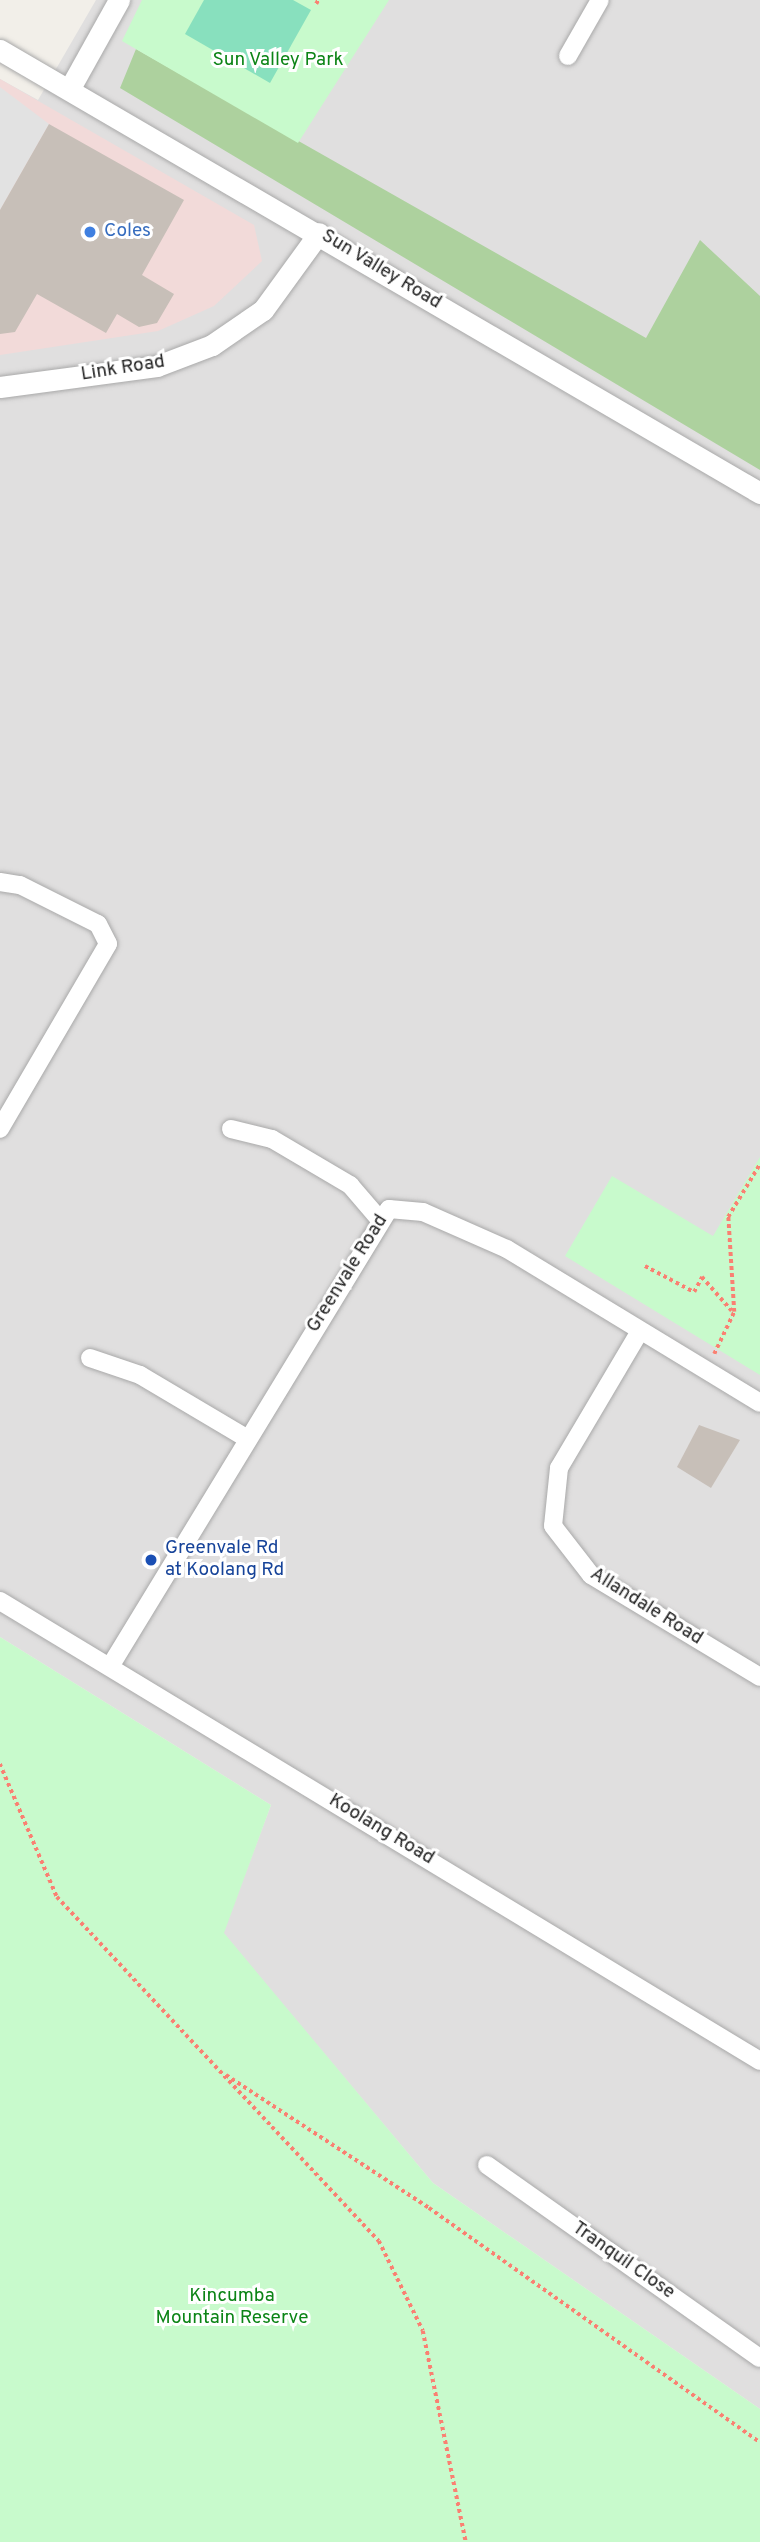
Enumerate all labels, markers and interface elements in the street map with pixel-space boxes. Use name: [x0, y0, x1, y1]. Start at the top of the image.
park label: Sun Valley Park: [212, 50, 344, 72]
place label: Coles: [104, 221, 151, 243]
marker: Coles: [82, 224, 98, 240]
street label: Sun Valley Road: [317, 225, 445, 315]
street label: Link Road: [79, 351, 167, 387]
street label: Greenvale Road: [303, 1211, 393, 1337]
place label: Greenvale Rd at Koolang Rd: [165, 1538, 284, 1582]
marker: Greenvale Rd at Koolang Rd: [143, 1552, 159, 1568]
street label: Allandale Road: [586, 1563, 706, 1651]
street label: Koolang Road: [324, 1790, 438, 1870]
street label: Tranquil Close: [567, 2217, 679, 2305]
park label: Kincumba Mountain Reserve: [156, 2286, 308, 2330]

